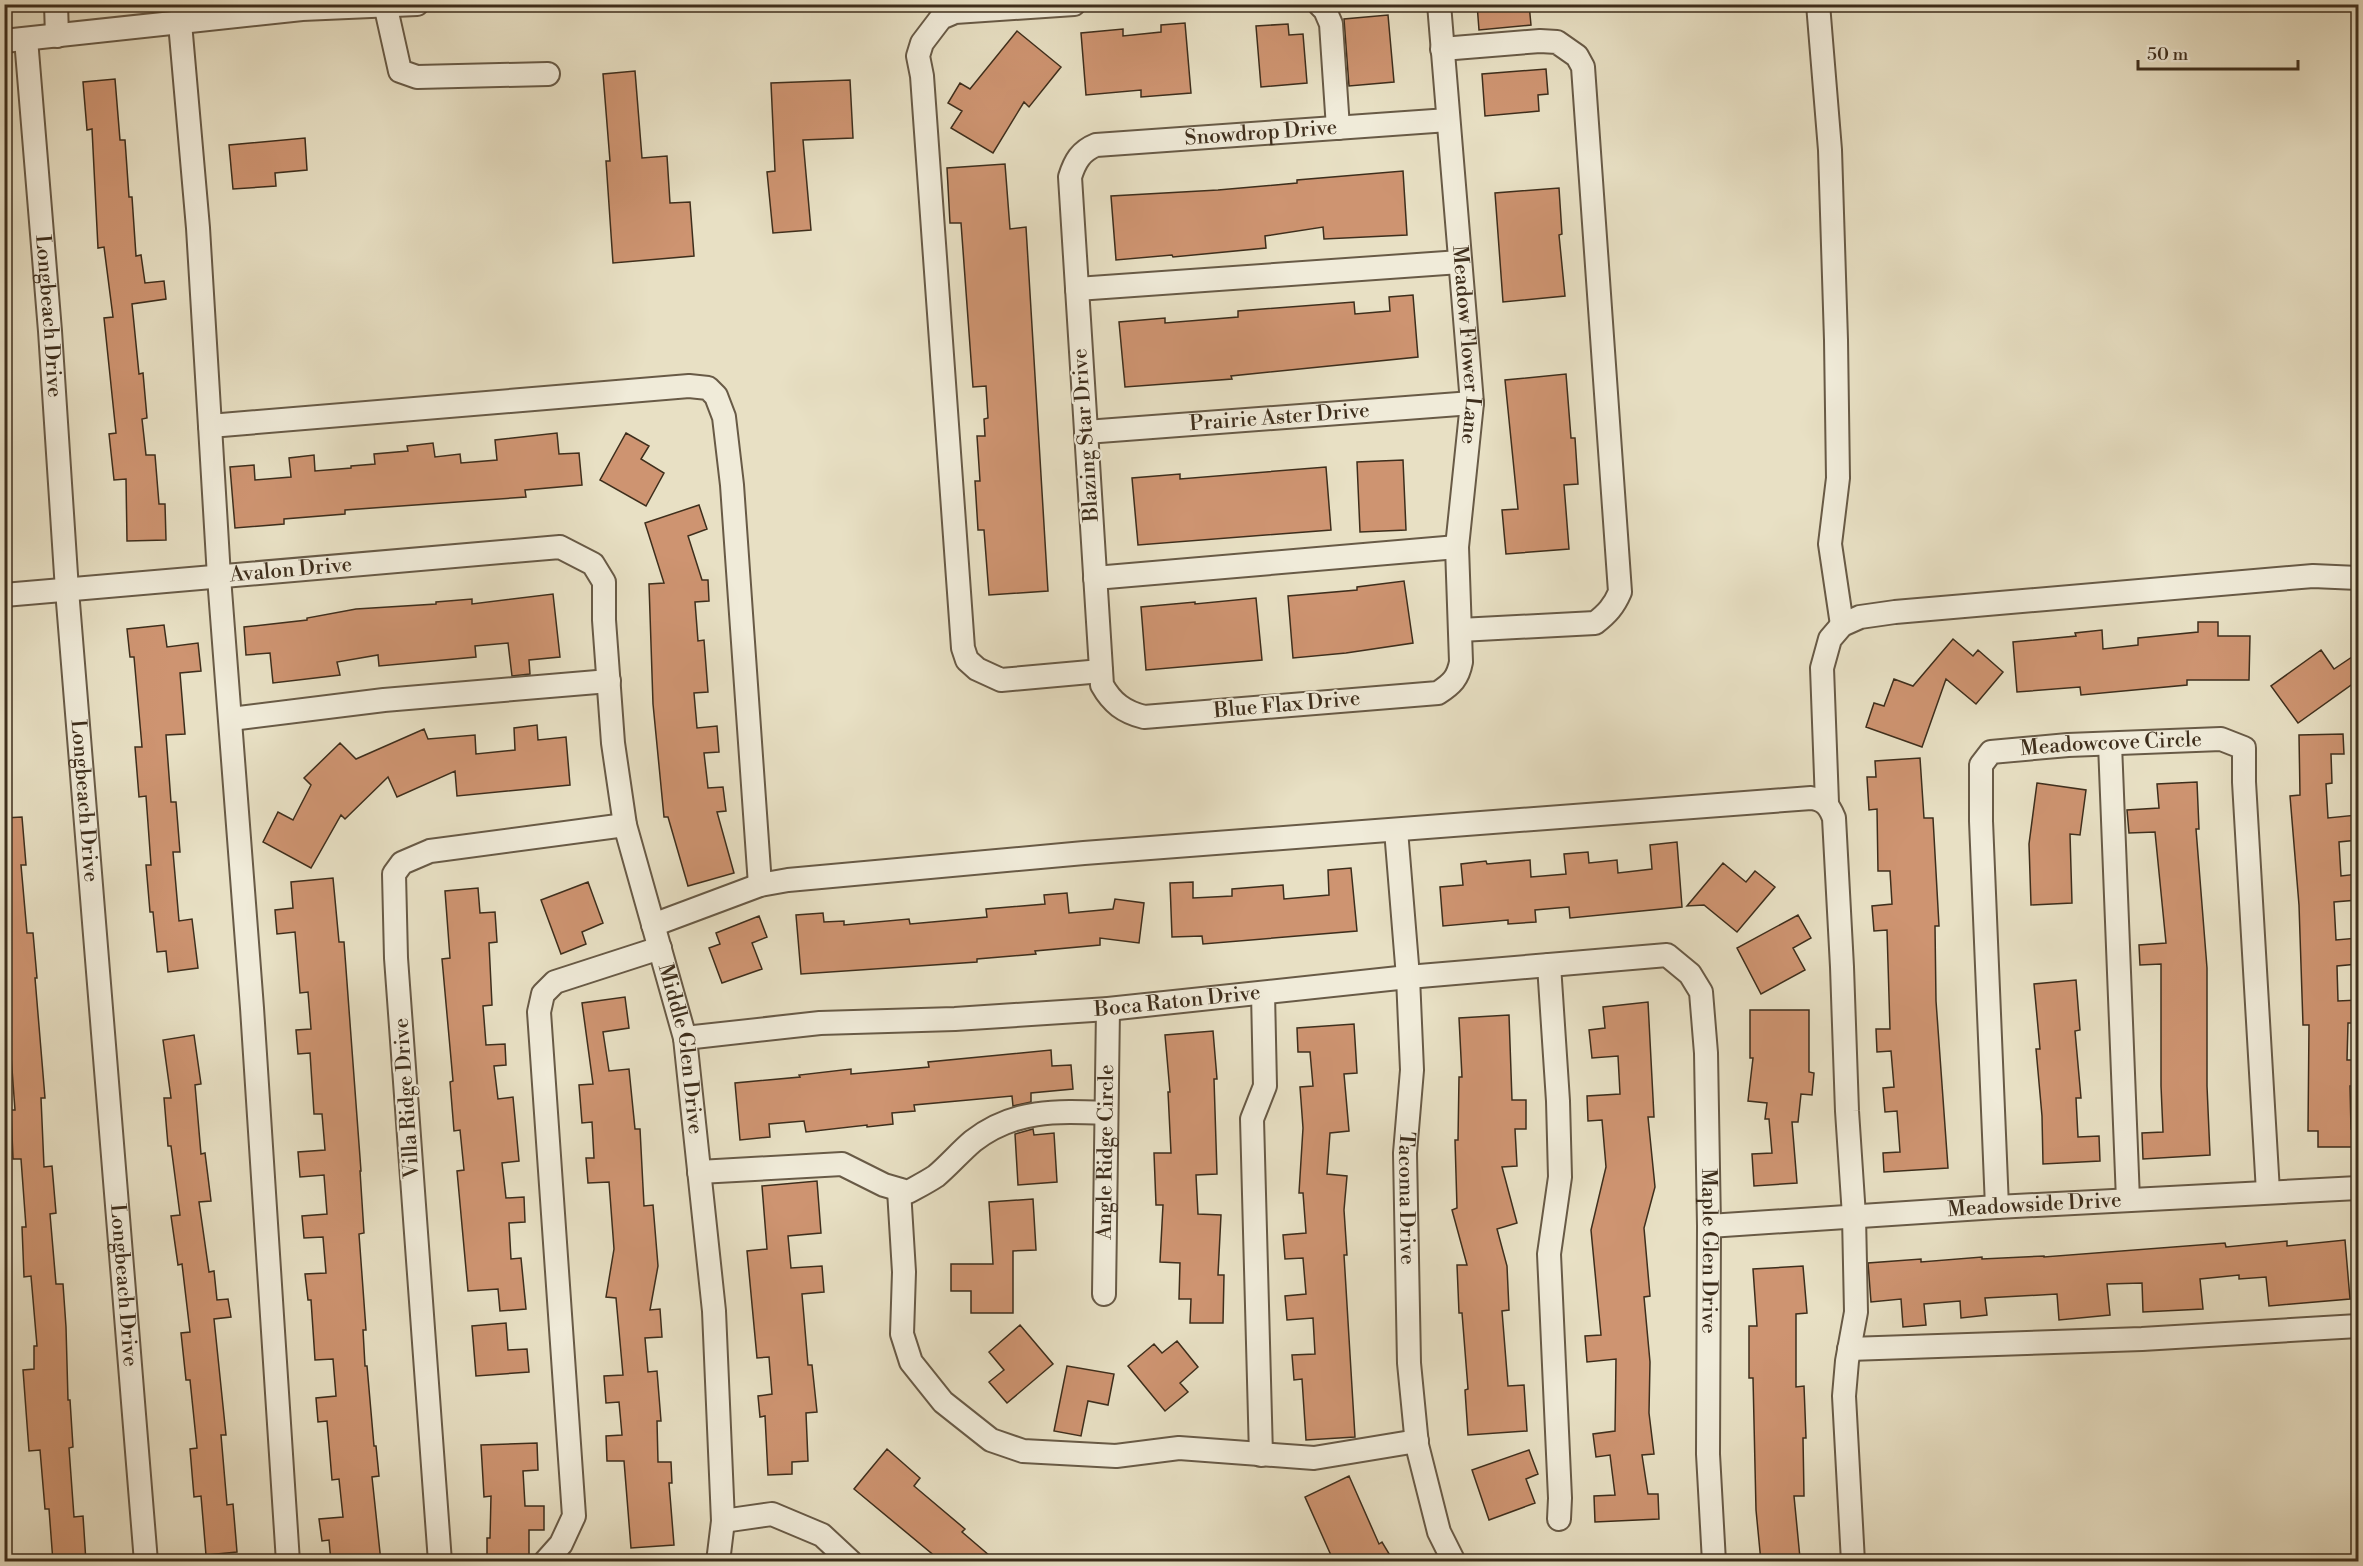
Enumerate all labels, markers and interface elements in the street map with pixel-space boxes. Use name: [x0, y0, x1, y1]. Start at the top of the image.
scale bar: [2138, 33, 2298, 71]
text: 50 m: [2147, 43, 2189, 66]
street label: Snowdrop Drive: [1184, 115, 1338, 152]
street label: Longbeach Drive: [29, 234, 67, 398]
street label: Meadow Flower Lane: [1446, 244, 1486, 446]
street label: Blazing Star Drive: [1067, 347, 1105, 524]
street label: Prairie Aster Drive: [1188, 398, 1371, 437]
street label: Avalon Drive: [228, 552, 353, 589]
street label: Blue Flax Drive: [1212, 686, 1361, 724]
street label: Longbeach Drive: [65, 718, 104, 883]
street label: Meadowcove Circle: [2019, 727, 2202, 762]
street label: Middle Glen Drive: [652, 961, 708, 1136]
street label: Boca Raton Drive: [1092, 980, 1262, 1023]
street label: Villa Ridge Drive: [388, 1017, 426, 1180]
street label: Angle Ridge Circle: [1092, 1064, 1120, 1241]
street label: Tacoma Drive: [1392, 1130, 1420, 1265]
street label: Maple Glen Drive: [1695, 1168, 1722, 1334]
street label: Meadowside Drive: [1946, 1187, 2122, 1223]
street label: Longbeach Drive: [104, 1203, 143, 1368]

